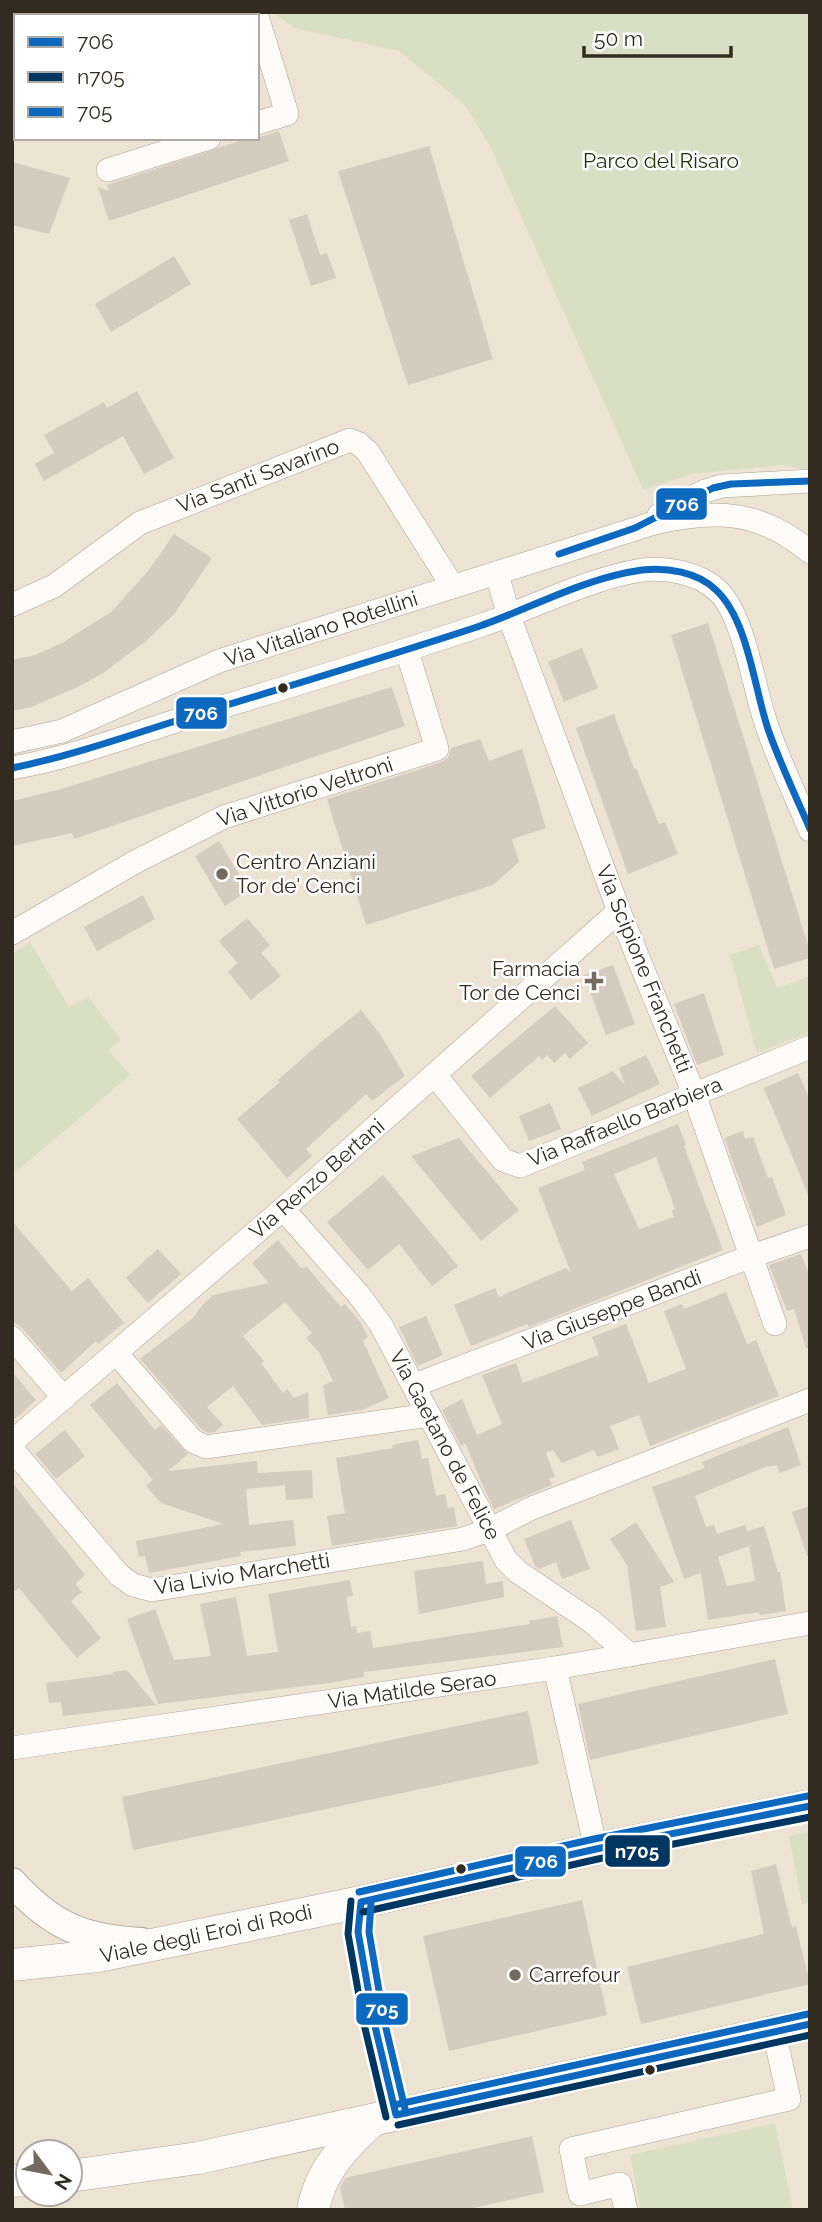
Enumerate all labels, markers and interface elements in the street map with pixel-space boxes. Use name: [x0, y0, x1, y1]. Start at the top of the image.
legend: [14, 14, 259, 140]
scale bar: [584, 14, 731, 58]
text: 50 m: [594, 26, 643, 51]
text: 706: [77, 29, 114, 54]
text: n705: [77, 64, 125, 89]
text: 705: [77, 99, 112, 124]
park label: Parco del Risaro: [583, 148, 739, 173]
street label: Via Santi Savarino: [173, 433, 343, 518]
line badge: 706: [655, 487, 708, 521]
text: 706: [665, 493, 699, 515]
street label: Via Vitaliano Rotellini: [221, 585, 421, 672]
unlabelled marker: [276, 681, 290, 695]
line badge: 706: [175, 696, 228, 730]
text: 706: [184, 702, 218, 724]
street label: Via Vittorio Veltroni: [214, 751, 396, 832]
place label: Centro Anziani Tor de' Cenci: [236, 849, 376, 898]
street label: Via Scipione Franchetti: [591, 861, 698, 1076]
marker: Centro Anziani Tor de' Cenci: [214, 866, 230, 882]
place label: Farmacia Tor de Cenci: [459, 956, 580, 1005]
marker: Farmacia Tor de Cenci: [586, 973, 602, 989]
street label: Via Raffaello Barbiera: [524, 1071, 726, 1172]
street label: Via Renzo Bertani: [244, 1113, 389, 1244]
street label: Via Giuseppe Bandi: [519, 1264, 705, 1355]
street label: Via Gaetano de Felice: [385, 1345, 506, 1544]
street label: Via Livio Marchetti: [152, 1547, 332, 1600]
street label: Via Matilde Serao: [326, 1665, 498, 1714]
line badge: n705: [604, 1834, 671, 1868]
text: n705: [615, 1840, 659, 1862]
line badge: 706: [514, 1845, 567, 1878]
text: 706: [524, 1850, 558, 1872]
unlabelled marker: [454, 1862, 468, 1876]
street label: Viale degli Eroi di Rodi: [97, 1899, 314, 1968]
place label: Carrefour: [529, 1962, 621, 1987]
marker: Carrefour: [507, 1967, 523, 1983]
line badge: 705: [355, 1992, 409, 2026]
text: 705: [366, 1998, 398, 2020]
unlabelled marker: [643, 2063, 657, 2077]
north arrow: [14, 2138, 84, 2208]
text: N: [50, 2170, 77, 2194]

